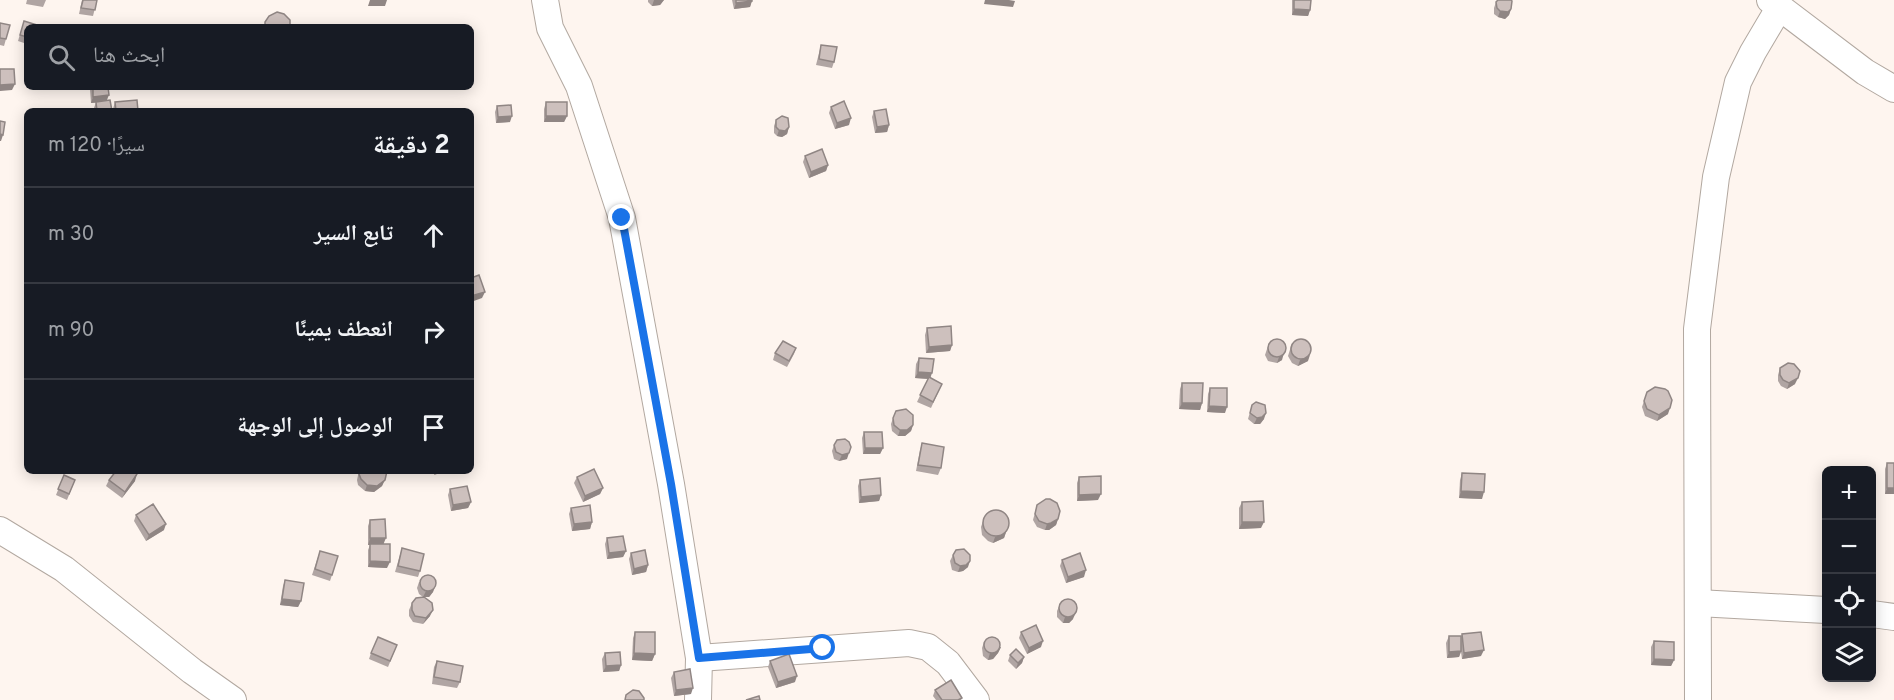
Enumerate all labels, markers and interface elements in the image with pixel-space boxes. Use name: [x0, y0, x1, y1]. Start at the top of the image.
search box: [24, 24, 474, 90]
icon: search: [45, 41, 78, 74]
text: ابحث هنا: [93, 43, 165, 70]
text: 2 دقيقة: [373, 130, 450, 163]
text: سيرًا · 120 m: [48, 133, 145, 159]
route end: [608, 204, 634, 230]
icon: ahead: [417, 219, 450, 252]
text: تابع السير: [314, 221, 393, 248]
text: 30 m: [48, 222, 94, 248]
icon: right: [417, 315, 450, 348]
text: انعطف يمينًا: [294, 317, 393, 344]
text: 90 m: [48, 318, 94, 344]
icon: arrive: [417, 411, 450, 444]
text: الوصول إلى الوجهة: [237, 413, 393, 440]
map controls: [1822, 466, 1876, 682]
button: +: [1822, 466, 1876, 520]
button: −: [1822, 520, 1876, 574]
button: locate: [1822, 574, 1876, 628]
button: layers: [1822, 628, 1876, 682]
route start: [809, 634, 835, 660]

